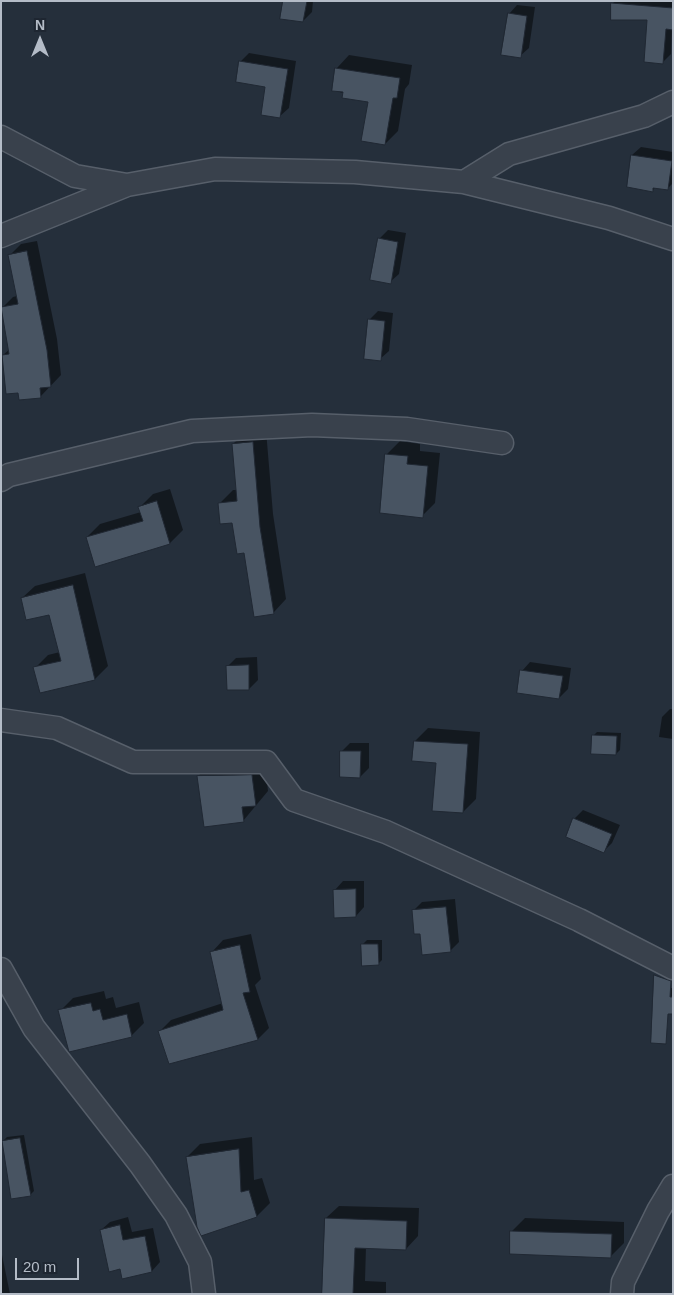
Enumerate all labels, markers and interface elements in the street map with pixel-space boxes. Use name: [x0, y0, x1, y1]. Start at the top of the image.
north arrow: [15, 15, 65, 65]
text: N: [35, 17, 45, 33]
scale bar: [18, 1248, 81, 1280]
text: 20 m: [23, 1258, 56, 1275]

